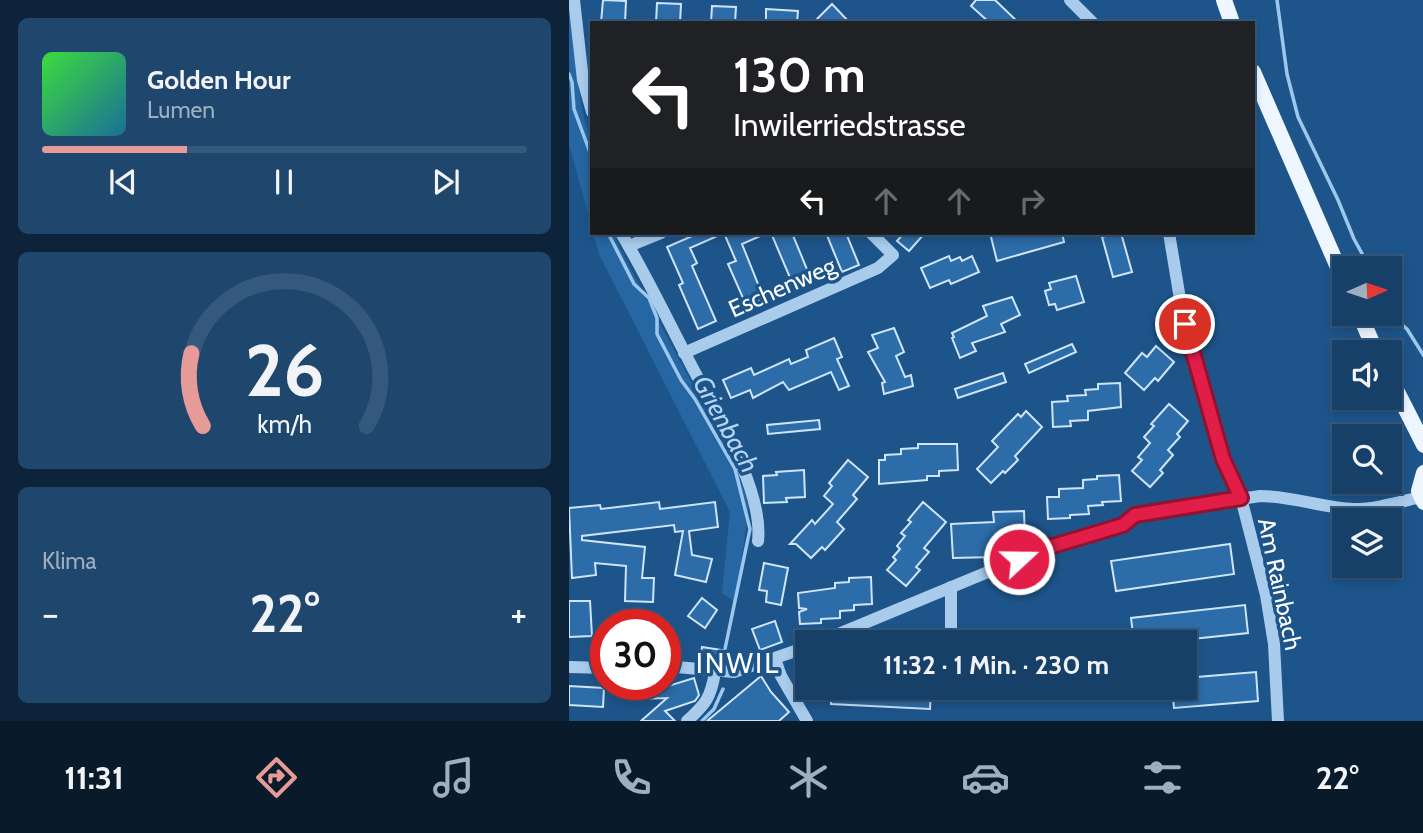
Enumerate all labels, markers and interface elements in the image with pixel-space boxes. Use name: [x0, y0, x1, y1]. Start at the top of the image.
text: 130 m: [733, 45, 866, 104]
icon: left: [618, 49, 709, 140]
text: Golden Hour: [147, 64, 290, 96]
text: Lumen: [147, 96, 215, 124]
text: Inwilerriedstrasse: [733, 105, 966, 144]
icon: previous: [104, 163, 142, 201]
icon: pause: [265, 163, 303, 201]
icon: next: [427, 163, 465, 201]
icon: left: [794, 182, 832, 220]
icon: ahead: [867, 182, 905, 220]
icon: ahead: [940, 182, 978, 220]
icon: right: [1013, 182, 1051, 220]
street label: Eschenweg: [724, 250, 841, 323]
north arrow: [1332, 256, 1402, 326]
map controls: [1332, 256, 1402, 578]
pin: [1155, 294, 1215, 354]
icon: arrive: [1166, 305, 1204, 343]
text: 26: [245, 327, 324, 415]
button: sound: [1332, 340, 1402, 410]
water label: Grienbach: [686, 370, 766, 478]
text: km/h: [257, 409, 312, 439]
button: search: [1332, 424, 1402, 494]
button: layers: [1332, 508, 1402, 578]
street label: Am Rainbach: [1252, 515, 1308, 653]
position arrow: [982, 522, 1056, 596]
text: Klima: [42, 547, 97, 575]
text: 22°: [249, 582, 320, 645]
text: −: [42, 590, 59, 637]
text: +: [510, 590, 527, 637]
speed limit sign: 30: [590, 609, 681, 700]
district label: INWIL: [696, 646, 780, 680]
text: 11:32 · 1 Min. · 230 m: [883, 649, 1109, 681]
icon: directions: [252, 753, 301, 802]
icon: music: [429, 753, 478, 802]
icon: phone: [607, 753, 656, 802]
icon: climate: [784, 753, 833, 802]
icon: car: [961, 753, 1010, 802]
icon: filters: [1138, 753, 1187, 802]
text: 11:31: [64, 758, 124, 797]
text: 22°: [1316, 758, 1359, 797]

